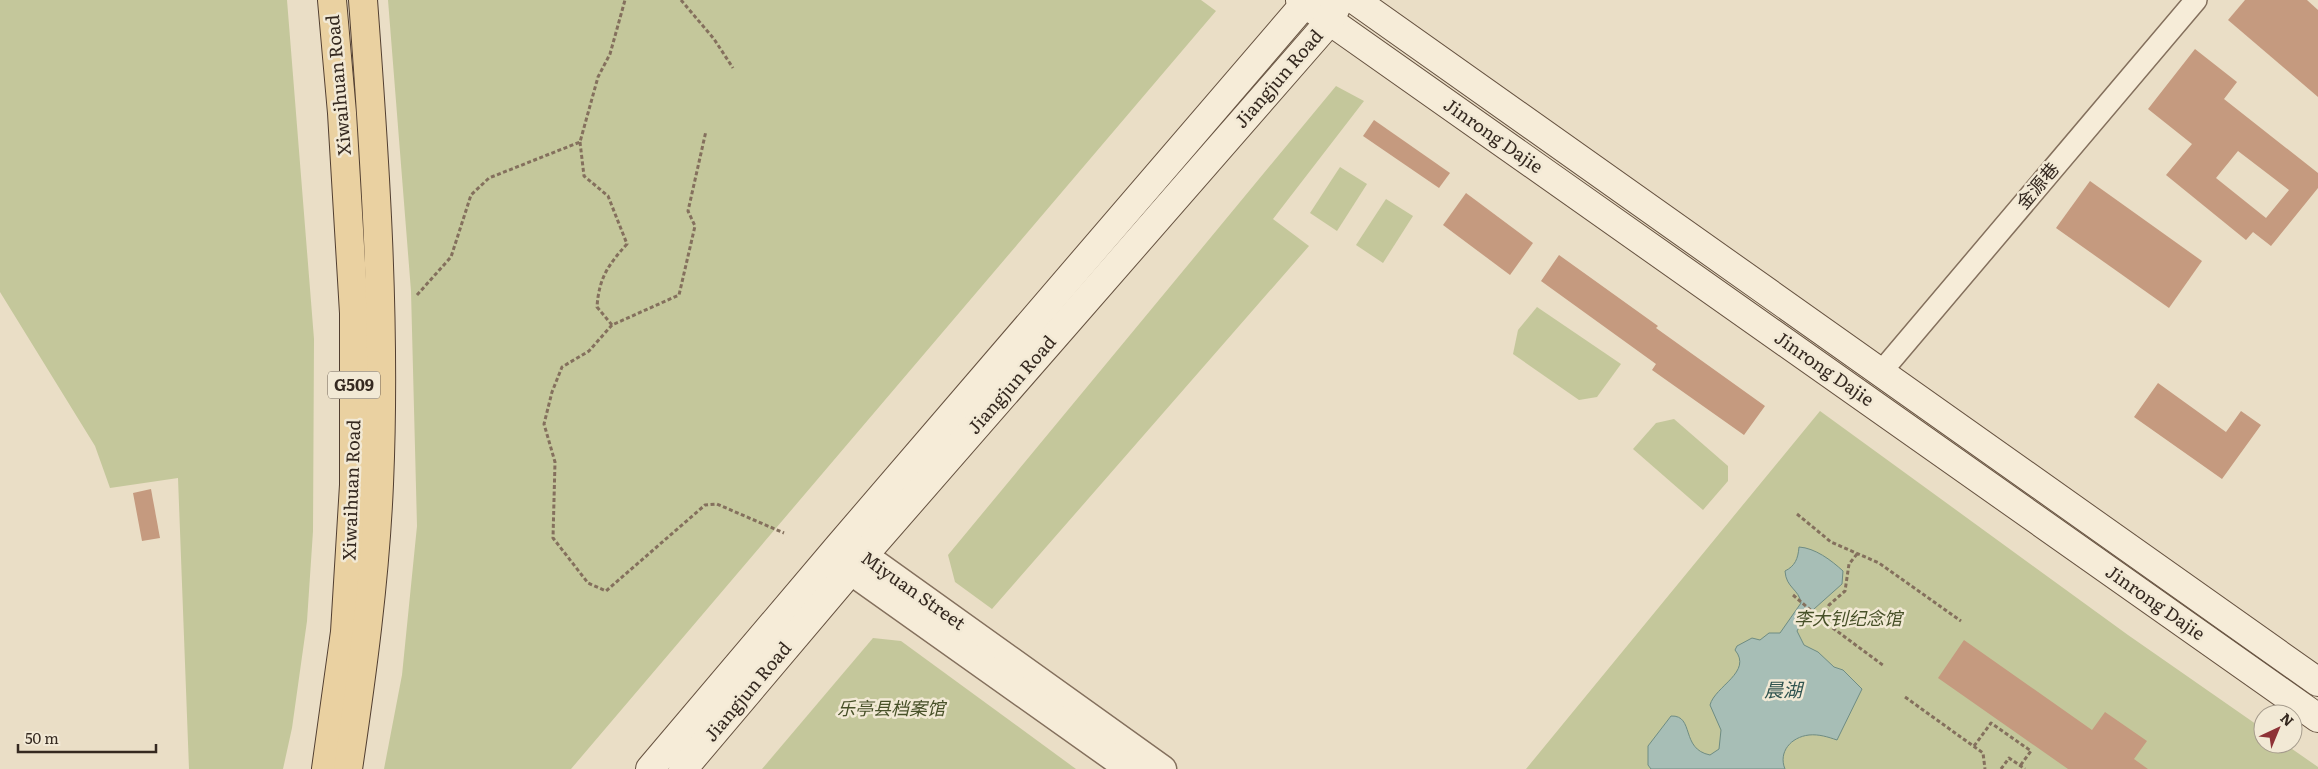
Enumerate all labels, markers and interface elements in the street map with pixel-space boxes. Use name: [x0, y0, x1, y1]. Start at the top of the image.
street label: Xiwaihuan Road: [318, 14, 357, 156]
street label: Jiangjun Road: [1227, 23, 1329, 133]
street label: Jinrong Dajie: [1439, 90, 1549, 179]
street label: 金源巷: [2009, 156, 2065, 214]
street label: Jinrong Dajie: [1770, 323, 1880, 412]
street label: Jiangjun Road: [960, 329, 1062, 439]
road number: G509: [328, 372, 380, 398]
street label: Xiwaihuan Road: [335, 419, 366, 561]
street label: Miyuan Street: [856, 544, 972, 636]
street label: Jinrong Dajie: [2101, 557, 2211, 646]
park label: 李大钊纪念馆: [1794, 604, 1905, 631]
street label: Jiangjun Road: [697, 635, 797, 747]
water label: 晨湖: [1764, 675, 1805, 703]
park label: 乐亭县档案馆: [837, 694, 948, 721]
north arrow: [2253, 704, 2303, 754]
text: N: [2277, 708, 2299, 730]
scale bar: [18, 722, 155, 754]
text: 50 m: [25, 726, 59, 749]

